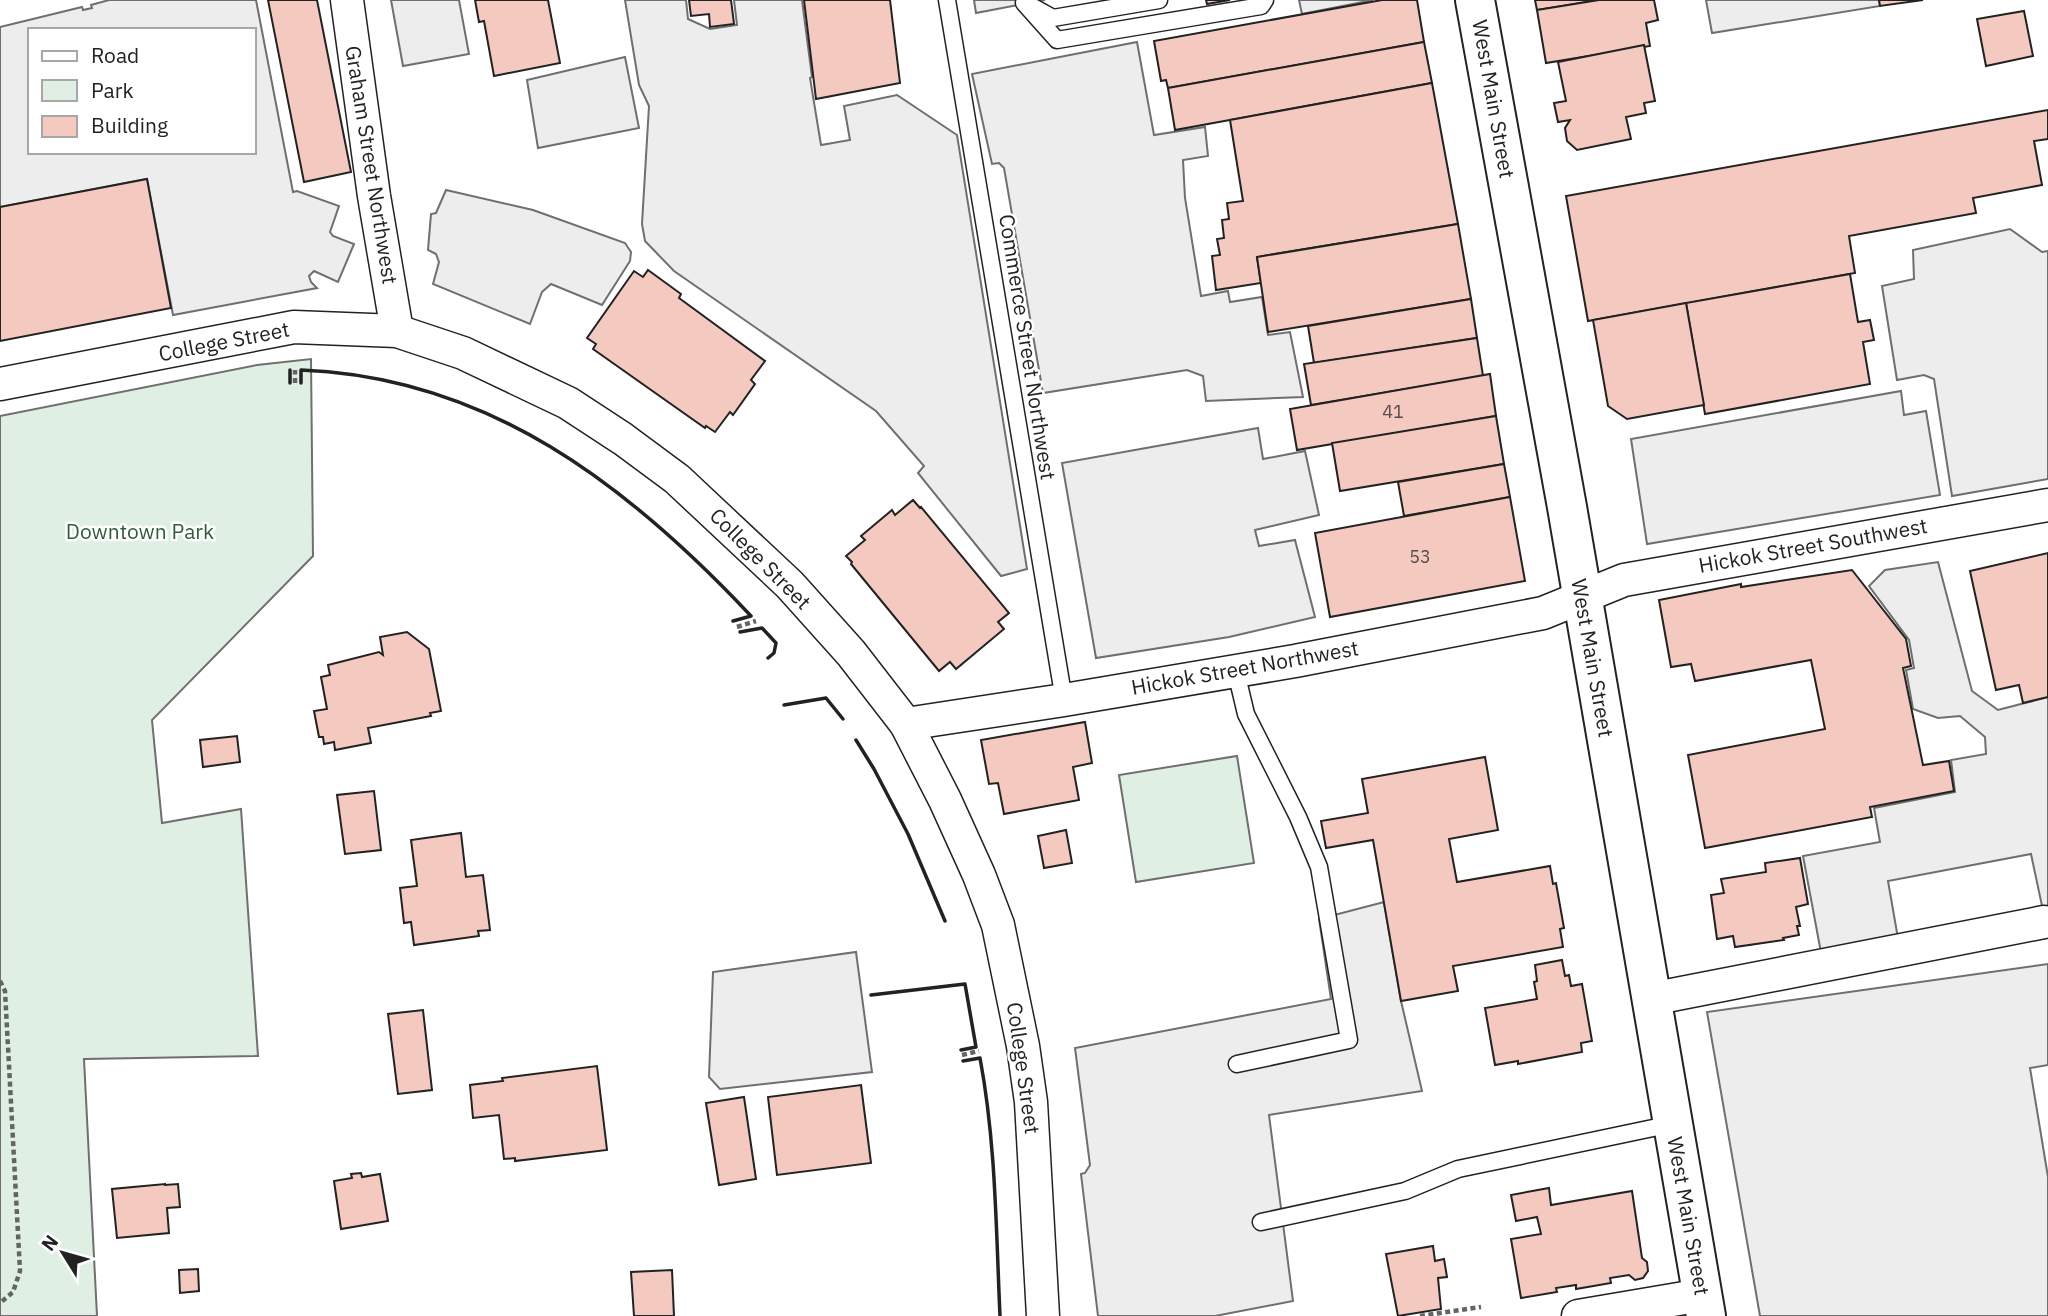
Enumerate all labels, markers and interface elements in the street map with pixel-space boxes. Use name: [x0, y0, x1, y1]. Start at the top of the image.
street label: West Main Street: [1466, 17, 1522, 180]
legend: [28, 28, 256, 154]
text: Road: [91, 41, 139, 69]
street label: Graham Street Northwest: [339, 44, 405, 286]
text: Park: [91, 76, 134, 104]
text: Building: [91, 111, 168, 139]
street label: Commerce Street Northwest: [993, 212, 1063, 482]
street label: College Street: [156, 315, 292, 367]
house number: 41: [1382, 400, 1404, 423]
street label: College Street: [704, 501, 818, 615]
street label: Hickok Street Southwest: [1696, 511, 1929, 579]
park label: Downtown Park: [66, 517, 214, 545]
house number: 53: [1409, 545, 1431, 568]
street label: West Main Street: [1565, 576, 1621, 739]
street label: Hickok Street Northwest: [1129, 633, 1361, 701]
street label: College Street: [1001, 1000, 1047, 1136]
street label: West Main Street: [1661, 1134, 1717, 1297]
north arrow: [28, 1218, 98, 1288]
text: N: [36, 1230, 63, 1255]

